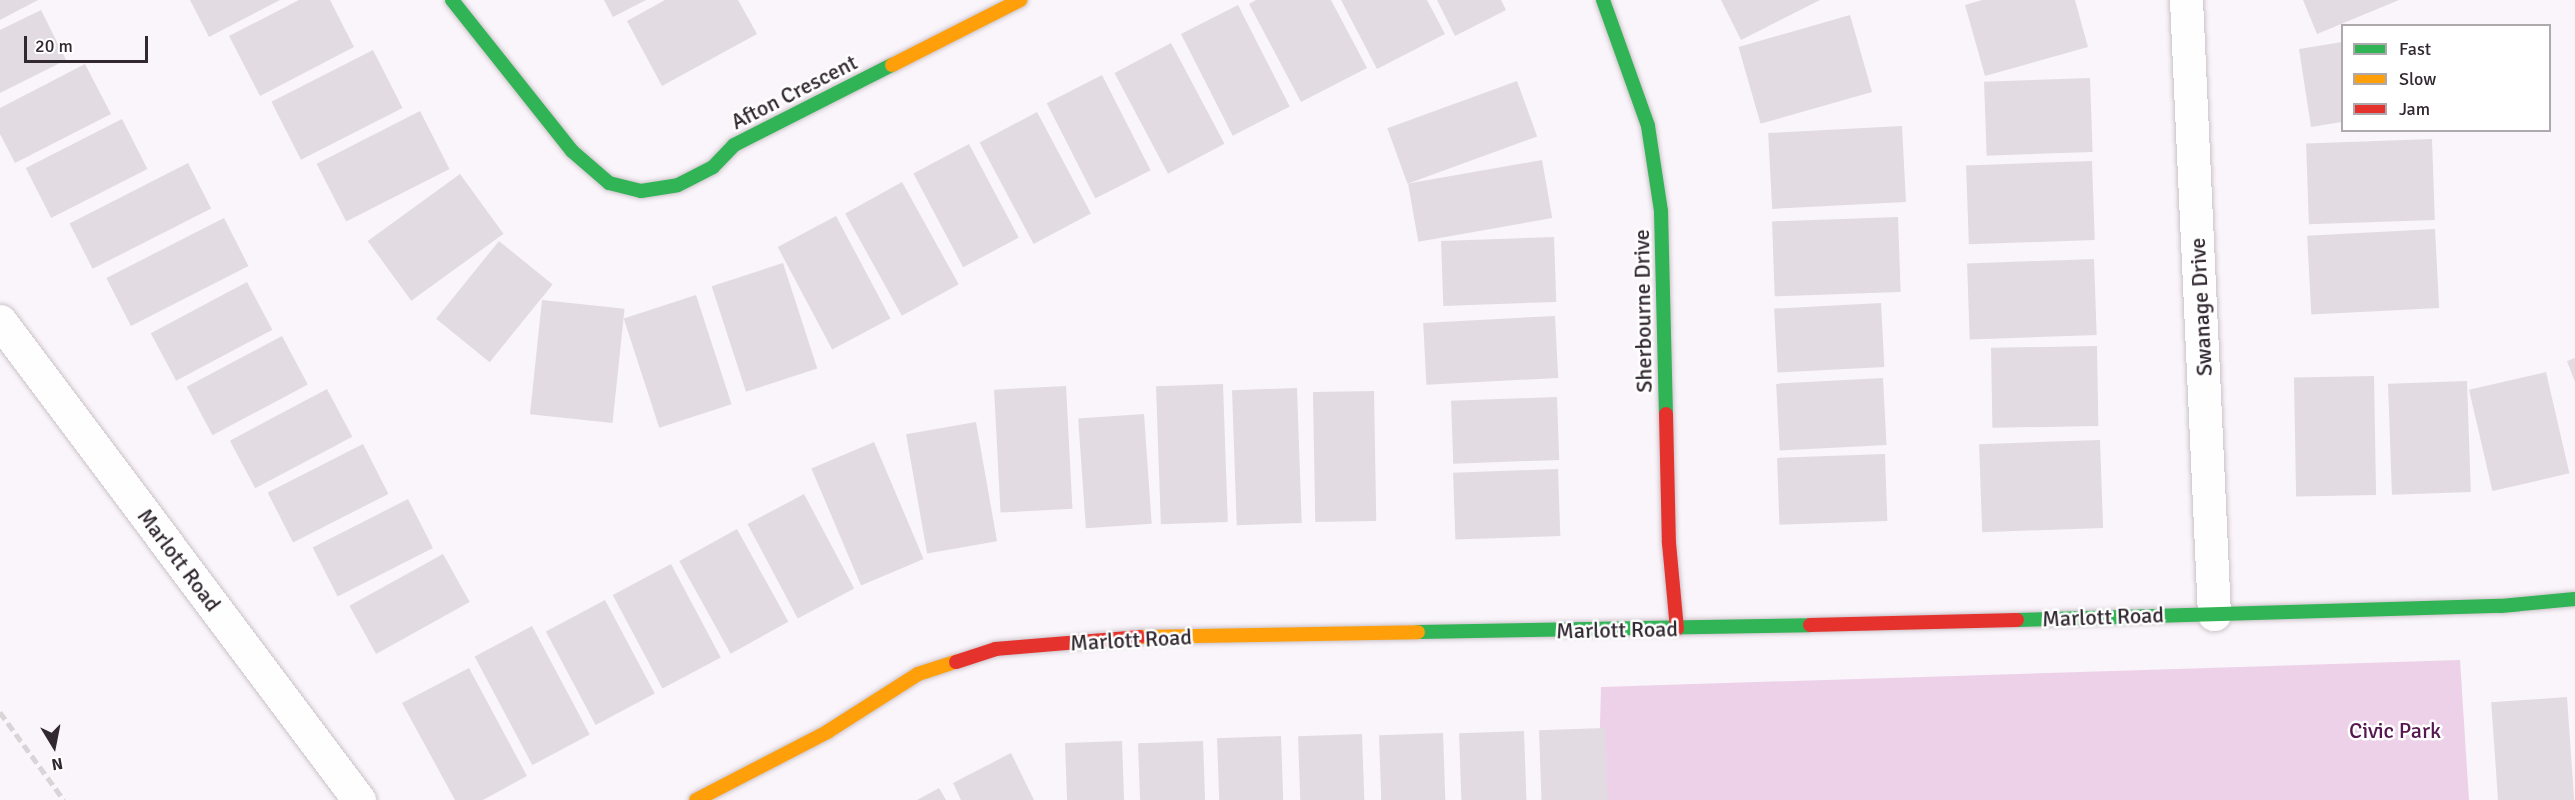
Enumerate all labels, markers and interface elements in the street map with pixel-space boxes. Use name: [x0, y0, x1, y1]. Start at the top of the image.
scale bar: [27, 24, 152, 62]
legend: [2341, 24, 2551, 132]
text: 20 m: [35, 35, 73, 57]
text: Fast: [2399, 38, 2431, 60]
street label: Afton Crescent: [726, 49, 862, 135]
text: Slow: [2399, 68, 2436, 90]
text: Jam: [2399, 98, 2430, 120]
street label: Sherbourne Drive: [1628, 229, 1658, 393]
street label: Swanage Drive: [2184, 237, 2218, 377]
street label: Marlott Road: [132, 503, 226, 617]
street label: Marlott Road: [2042, 602, 2164, 632]
street label: Marlott Road: [1556, 616, 1678, 644]
street label: Marlott Road: [1069, 624, 1193, 656]
north arrow: [24, 716, 84, 776]
park label: Civic Park: [2349, 718, 2441, 744]
text: N: [50, 753, 64, 775]

